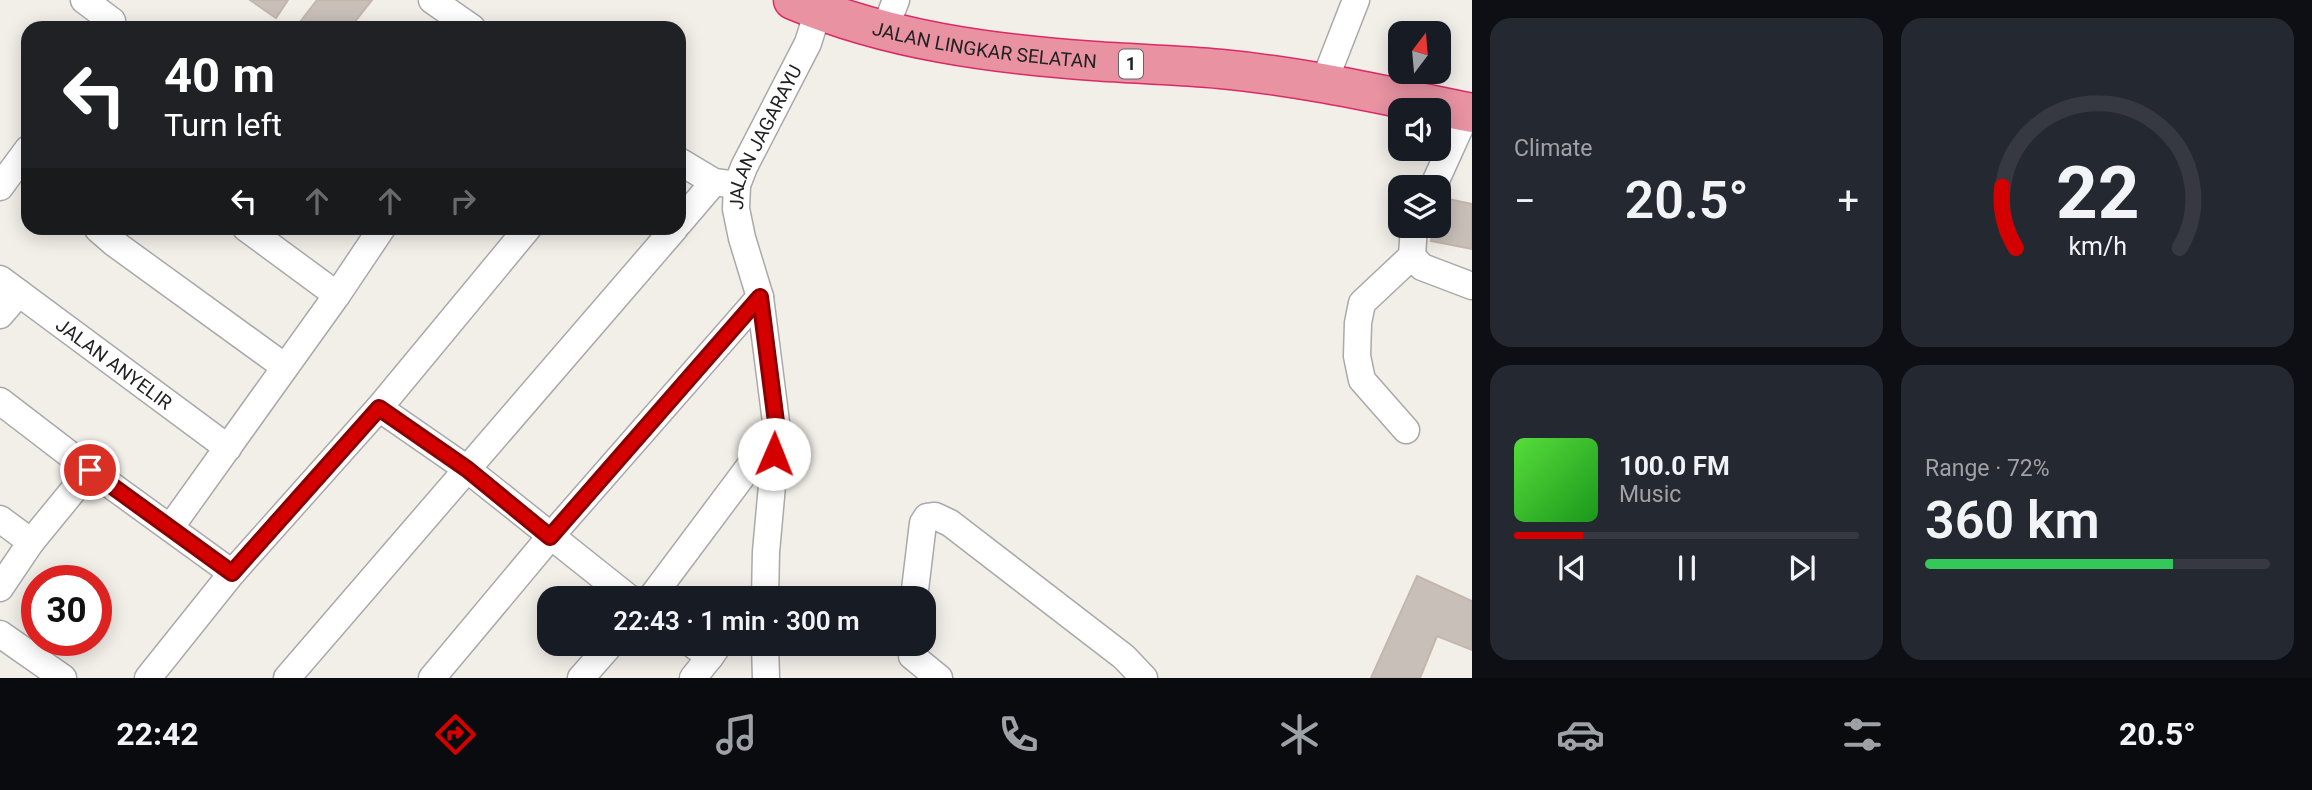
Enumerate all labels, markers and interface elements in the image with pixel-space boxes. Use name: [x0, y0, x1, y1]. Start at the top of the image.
street label: JALAN LINGKAR SELATAN: [870, 17, 1098, 73]
north arrow: [1388, 21, 1451, 84]
map controls: [1388, 21, 1451, 238]
text: 40 m: [164, 47, 275, 104]
icon: left: [49, 49, 140, 140]
road number: 1: [1119, 50, 1143, 78]
street label: JALAN JAGARAYU: [725, 61, 807, 210]
button: sound: [1388, 98, 1451, 161]
text: Turn left: [164, 106, 282, 144]
text: Climate: [1514, 135, 1593, 162]
text: 22: [2056, 151, 2139, 237]
text: 20.5°: [1625, 170, 1749, 231]
button: layers: [1388, 175, 1451, 238]
text: −: [1514, 179, 1536, 223]
text: +: [1837, 179, 1859, 223]
icon: left: [225, 182, 263, 220]
icon: ahead: [298, 182, 336, 220]
icon: ahead: [371, 182, 409, 220]
icon: right: [444, 182, 482, 220]
text: km/h: [2068, 232, 2127, 261]
street label: JALAN ANYELIR: [51, 313, 177, 415]
position arrow: [737, 417, 811, 491]
pin: [60, 440, 120, 500]
icon: arrive: [71, 451, 109, 489]
text: 100.0 FM: [1619, 451, 1730, 481]
text: Range · 72%: [1925, 455, 2050, 482]
text: Music: [1619, 481, 1681, 508]
text: 360 km: [1925, 490, 2100, 551]
icon: previous: [1553, 549, 1591, 587]
icon: pause: [1668, 549, 1706, 587]
icon: next: [1783, 549, 1821, 587]
speed limit sign: 30: [21, 565, 112, 656]
text: 22:43 · 1 min · 300 m: [613, 606, 860, 636]
icon: directions: [431, 710, 480, 759]
icon: music: [712, 710, 761, 759]
icon: phone: [994, 710, 1043, 759]
icon: climate: [1275, 710, 1324, 759]
icon: car: [1556, 710, 1605, 759]
icon: filters: [1838, 710, 1887, 759]
text: 22:42: [116, 715, 199, 753]
text: 20.5°: [2119, 715, 2196, 753]

